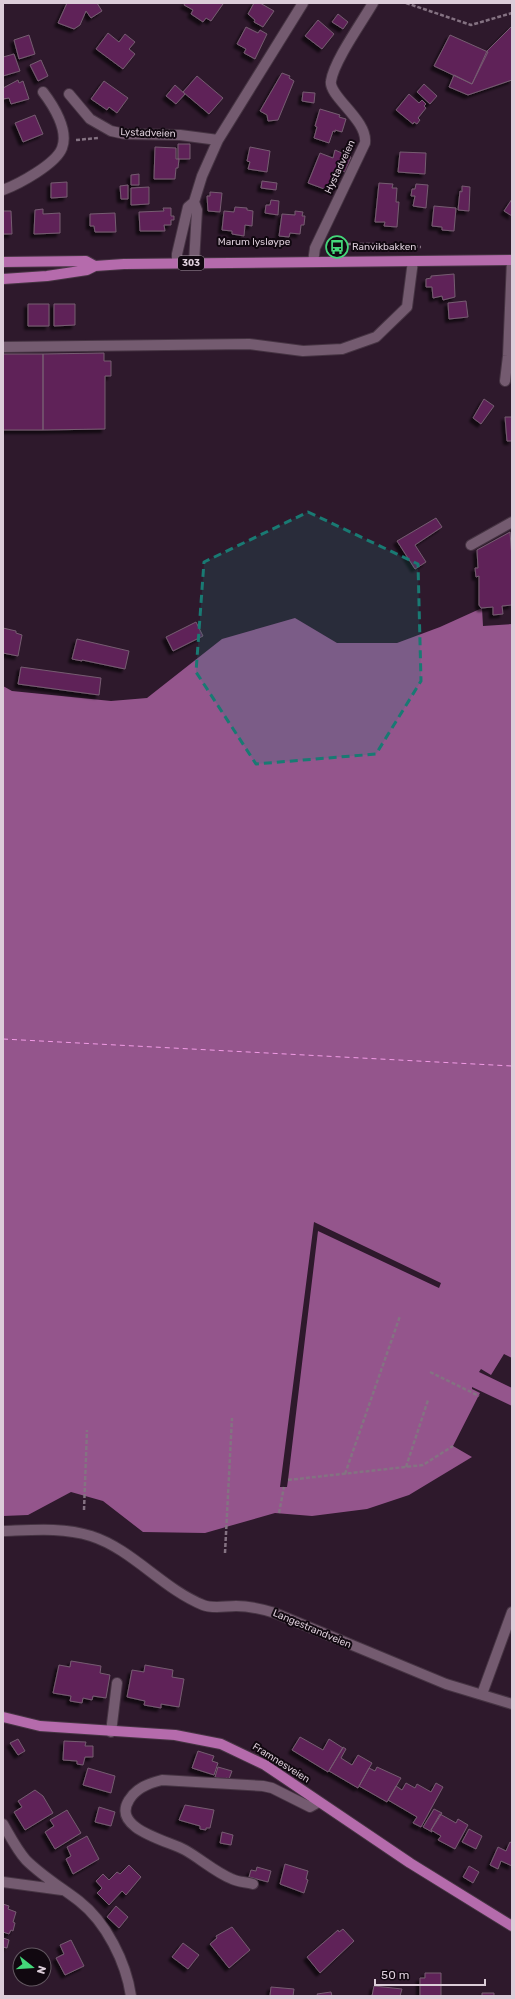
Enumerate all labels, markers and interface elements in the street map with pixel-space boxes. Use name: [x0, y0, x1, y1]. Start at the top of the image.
street label: Lystadveien: [120, 126, 176, 140]
street label: Hystadveien: [322, 138, 358, 196]
bus stop icon: Ranvikbakken: [324, 234, 350, 260]
street label: Marum lysløype: [218, 236, 291, 248]
place label: Ranvikbakken: [352, 241, 416, 253]
road number: 303: [178, 256, 204, 270]
street label: Langestrandveien: [271, 1607, 353, 1651]
street label: Framnesveien: [250, 1741, 312, 1785]
north arrow: [12, 1947, 52, 1987]
scale bar: [375, 1961, 485, 1987]
text: N: [34, 1964, 48, 1976]
text: 50 m: [381, 1968, 409, 1982]

